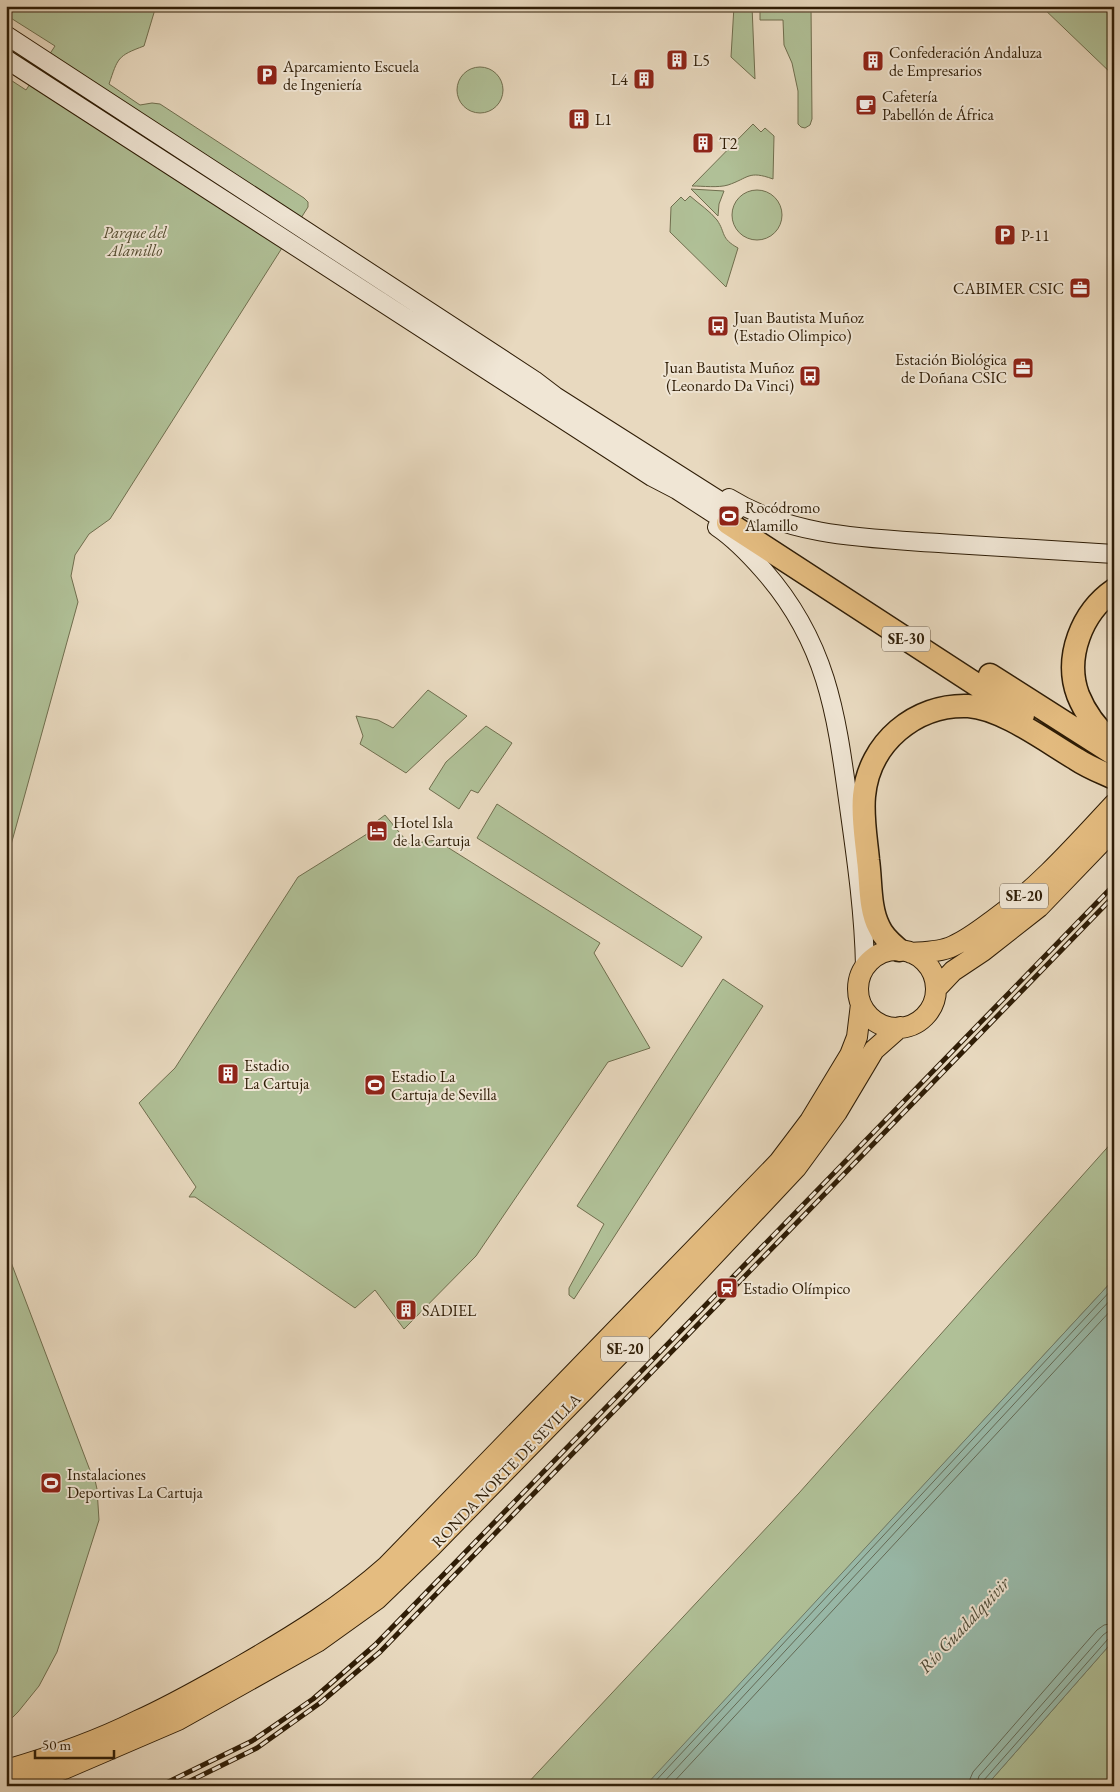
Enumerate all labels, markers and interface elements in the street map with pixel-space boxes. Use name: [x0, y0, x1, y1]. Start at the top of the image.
place label: Confederación Andaluza de Empresarios: [889, 42, 1043, 81]
building icon: L5: [665, 48, 689, 72]
building icon: Confederación Andaluza de Empresarios: [861, 49, 885, 73]
place label: L5: [693, 50, 710, 71]
place label: Aparcamiento Escuela de Ingeniería: [282, 56, 420, 95]
parking icon: Aparcamiento Escuela de Ingeniería: [255, 63, 279, 87]
building icon: L4: [632, 67, 656, 91]
place label: L4: [611, 69, 628, 90]
place label: Cafetería Pabellón de África: [882, 86, 994, 125]
cafe icon: Cafetería Pabellón de África: [854, 93, 878, 117]
building icon: L1: [567, 107, 591, 131]
place label: L1: [595, 109, 612, 130]
building icon: T2: [691, 131, 715, 155]
place label: T2: [719, 133, 738, 154]
park label: Parque del Alamillo: [103, 222, 167, 261]
parking icon: P-11: [993, 223, 1017, 247]
place label: P-11: [1021, 225, 1050, 246]
office icon: CABIMER CSIC: [1068, 276, 1092, 300]
place label: CABIMER CSIC: [953, 278, 1064, 299]
place label: Juan Bautista Muñoz (Estadio Olimpico): [732, 307, 864, 346]
bus stop icon: Juan Bautista Muñoz (Estadio Olimpico): [706, 314, 730, 338]
place label: Estación Biológica de Doñana CSIC: [895, 349, 1008, 388]
office icon: Estación Biológica de Doñana CSIC: [1011, 356, 1035, 380]
place label: Juan Bautista Muñoz (Leonardo Da Vinci): [662, 357, 794, 396]
bus stop icon: Juan Bautista Muñoz (Leonardo Da Vinci): [798, 364, 822, 388]
place label: Rocódromo Alamillo: [744, 497, 820, 536]
sports icon: Rocódromo Alamillo: [717, 504, 741, 528]
road number: SE-30: [882, 626, 930, 652]
place label: Hotel Isla de la Cartuja: [393, 812, 471, 851]
hotel icon: Hotel Isla de la Cartuja: [365, 819, 389, 843]
road number: SE-20: [1000, 884, 1048, 908]
place label: Estadio La Cartuja: [244, 1055, 310, 1094]
building icon: Estadio La Cartuja: [216, 1062, 240, 1086]
place label: Estadio La Cartuja de Sevilla: [391, 1066, 498, 1105]
sports icon: Estadio La Cartuja de Sevilla: [363, 1073, 387, 1097]
station icon: Estadio Olímpico: [715, 1276, 739, 1300]
place label: Estadio Olímpico: [743, 1278, 851, 1299]
building icon: SADIEL: [394, 1298, 418, 1322]
place label: SADIEL: [422, 1300, 477, 1321]
road number: SE-20: [601, 1336, 649, 1362]
street label: RONDA NORTE DE SEVILLA: [427, 1388, 586, 1552]
place label: Instalaciones Deportivas La Cartuja: [67, 1464, 203, 1503]
sports icon: Instalaciones Deportivas La Cartuja: [39, 1471, 63, 1495]
water label: Río Guadalquivir: [913, 1571, 1016, 1679]
scale bar: [35, 1727, 114, 1759]
text: 50 m: [42, 1735, 71, 1754]

